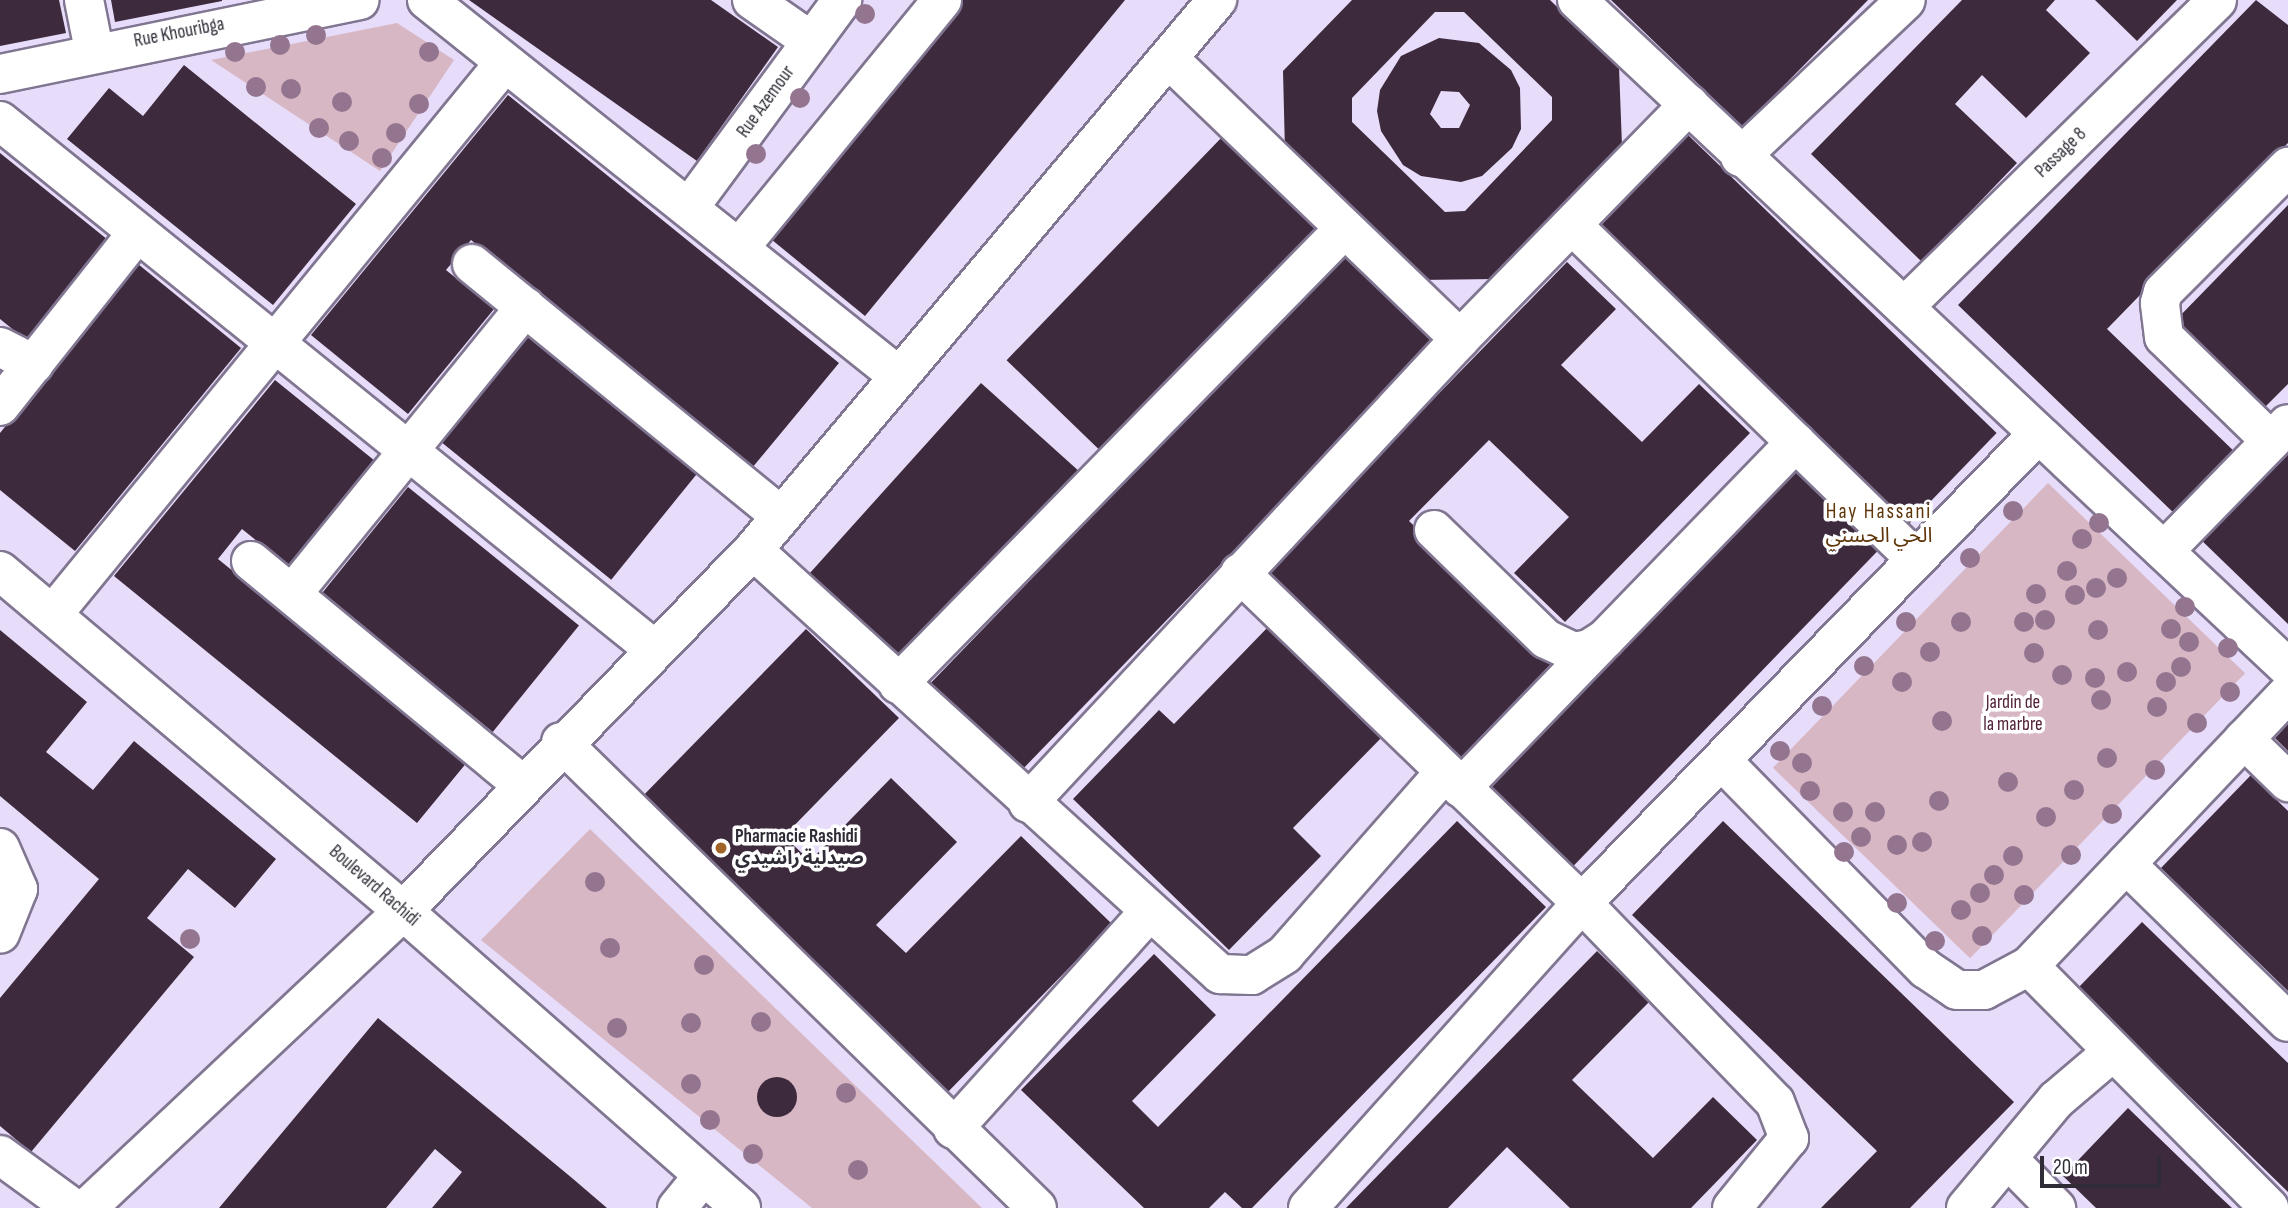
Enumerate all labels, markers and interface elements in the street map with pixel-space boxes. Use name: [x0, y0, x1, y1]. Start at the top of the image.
street label: Rue Khouribga: [132, 13, 226, 53]
street label: Rue Azemour: [732, 62, 800, 142]
street label: Passage 8: [2031, 123, 2091, 183]
district label: Hay Hassani الحي الحسني: [1826, 499, 1932, 549]
park label: Jardin de la marbre: [1983, 692, 2043, 736]
place label: Pharmacie Rashidi صيدلية راشيدي: [735, 826, 864, 870]
marker: Pharmacie Rashidi صيدلية راشيدي: [713, 840, 729, 856]
street label: Boulevard Rachidi: [324, 841, 424, 931]
scale bar: [2043, 1142, 2164, 1186]
text: 20 m: [2053, 1155, 2088, 1180]

